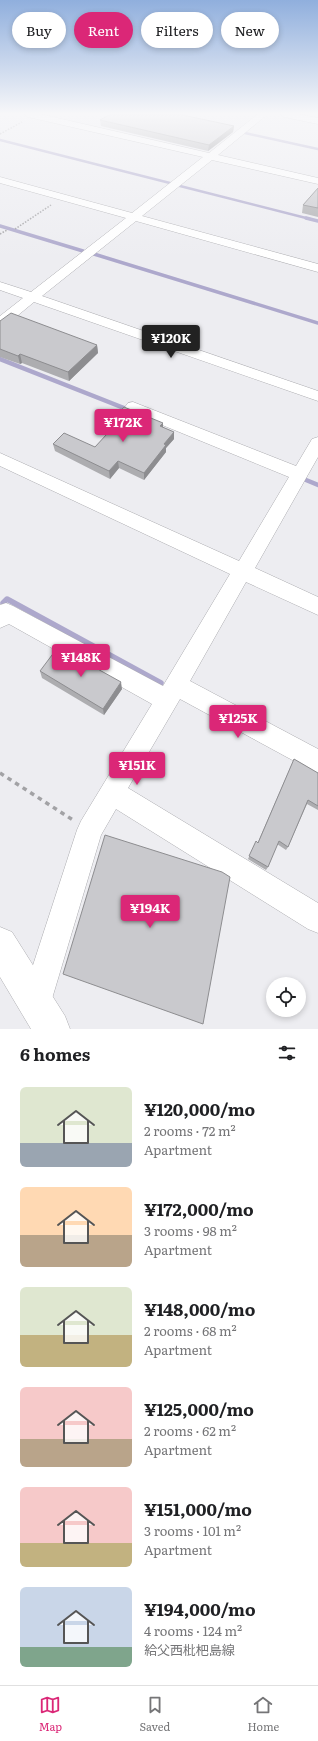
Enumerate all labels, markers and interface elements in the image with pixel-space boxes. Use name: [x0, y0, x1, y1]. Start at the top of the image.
chip: Buy: [12, 12, 66, 48]
chip: Rent: [74, 12, 133, 48]
chip: Filters: [141, 12, 213, 48]
chip: New: [221, 12, 279, 48]
pin: ¥120K: [143, 325, 199, 359]
text: ¥120K: [151, 328, 191, 347]
pin: ¥172K: [95, 409, 151, 443]
text: ¥172K: [103, 412, 143, 431]
pin: ¥148K: [53, 644, 109, 678]
text: ¥148K: [61, 647, 101, 666]
pin: ¥125K: [210, 705, 266, 739]
text: ¥125K: [218, 708, 258, 727]
pin: ¥151K: [109, 752, 165, 786]
text: ¥151K: [118, 755, 156, 774]
pin: ¥194K: [122, 895, 178, 929]
text: ¥194K: [130, 898, 170, 917]
map controls: [266, 977, 306, 1017]
button: locate: [266, 977, 306, 1017]
text: 6 homes: [20, 1041, 90, 1066]
icon: filters: [276, 1042, 298, 1064]
text: ¥120,000/mo: [144, 1096, 255, 1121]
icon: home: [52, 1103, 100, 1151]
text: 2 rooms · 72 m²: [144, 1121, 236, 1140]
text: Apartment: [144, 1140, 212, 1159]
text: ¥172,000/mo: [144, 1196, 254, 1221]
icon: home: [52, 1203, 100, 1251]
text: 3 rooms · 98 m²: [144, 1221, 237, 1240]
text: Apartment: [144, 1240, 212, 1259]
text: ¥148,000/mo: [144, 1296, 255, 1321]
icon: home: [52, 1303, 100, 1351]
text: 2 rooms · 68 m²: [144, 1321, 237, 1340]
text: Apartment: [144, 1340, 212, 1359]
text: ¥125,000/mo: [144, 1396, 254, 1421]
icon: home: [52, 1403, 100, 1451]
text: 2 rooms · 62 m²: [144, 1421, 236, 1440]
text: Apartment: [144, 1440, 212, 1459]
text: ¥151,000/mo: [144, 1496, 252, 1521]
icon: home: [52, 1503, 100, 1551]
text: 3 rooms · 101 m²: [144, 1521, 241, 1540]
text: Apartment: [144, 1540, 212, 1559]
text: ¥194,000/mo: [144, 1596, 256, 1621]
icon: home: [52, 1603, 100, 1651]
text: 4 rooms · 124 m²: [144, 1621, 242, 1640]
text: 給父西枇杷島線: [144, 1640, 235, 1659]
tab: Map: [39, 1694, 62, 1734]
tab: Saved: [139, 1694, 170, 1734]
tab: Home: [248, 1694, 279, 1734]

